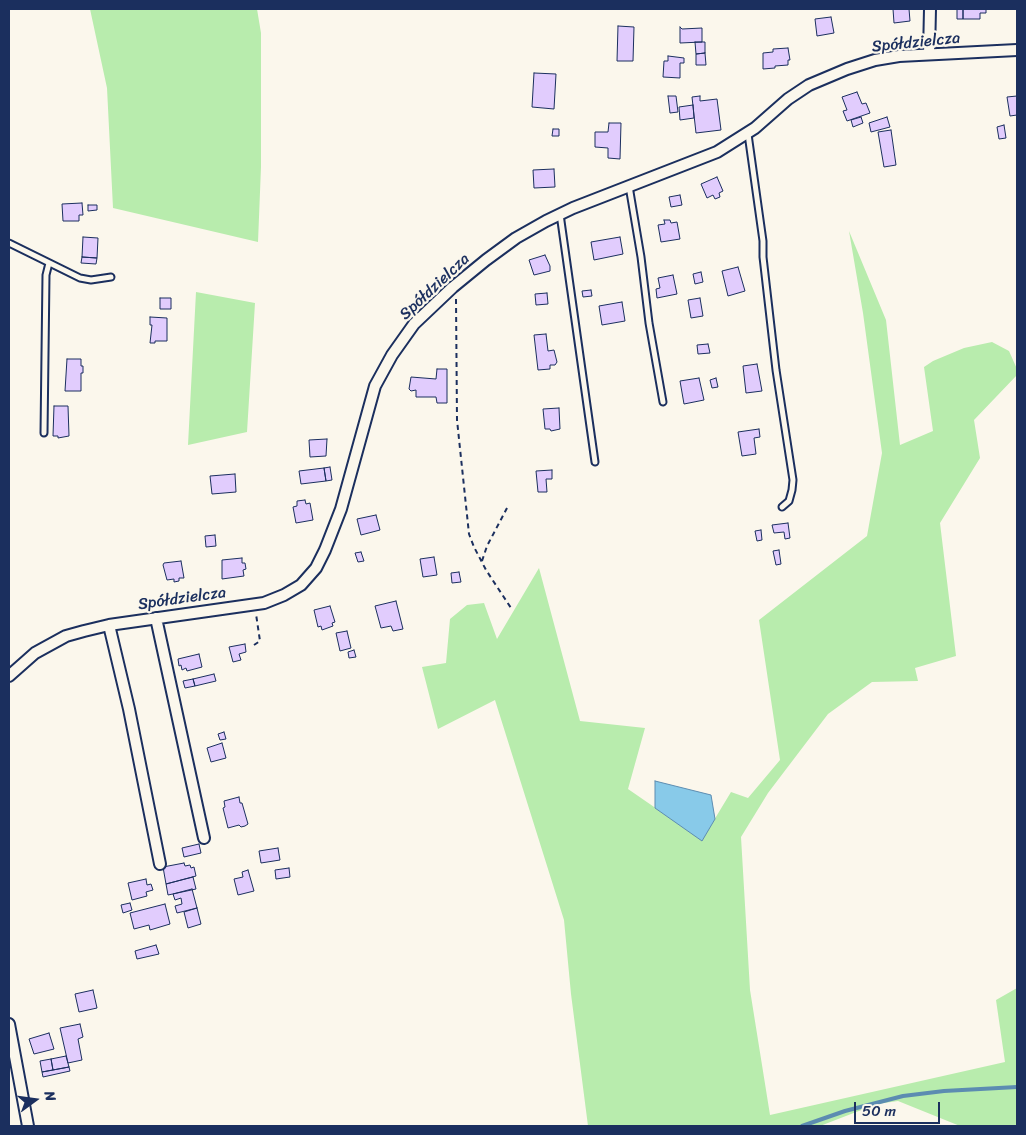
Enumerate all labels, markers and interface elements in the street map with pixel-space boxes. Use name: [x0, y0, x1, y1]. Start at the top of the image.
street label: Spółdzielcza: [871, 29, 961, 57]
street label: Spółdzielcza: [396, 250, 474, 324]
street label: Spółdzielcza: [137, 583, 227, 615]
north arrow: [10, 1075, 60, 1125]
text: N: [37, 1089, 63, 1104]
scale bar: [856, 1092, 942, 1124]
text: 50 m: [862, 1098, 896, 1124]

